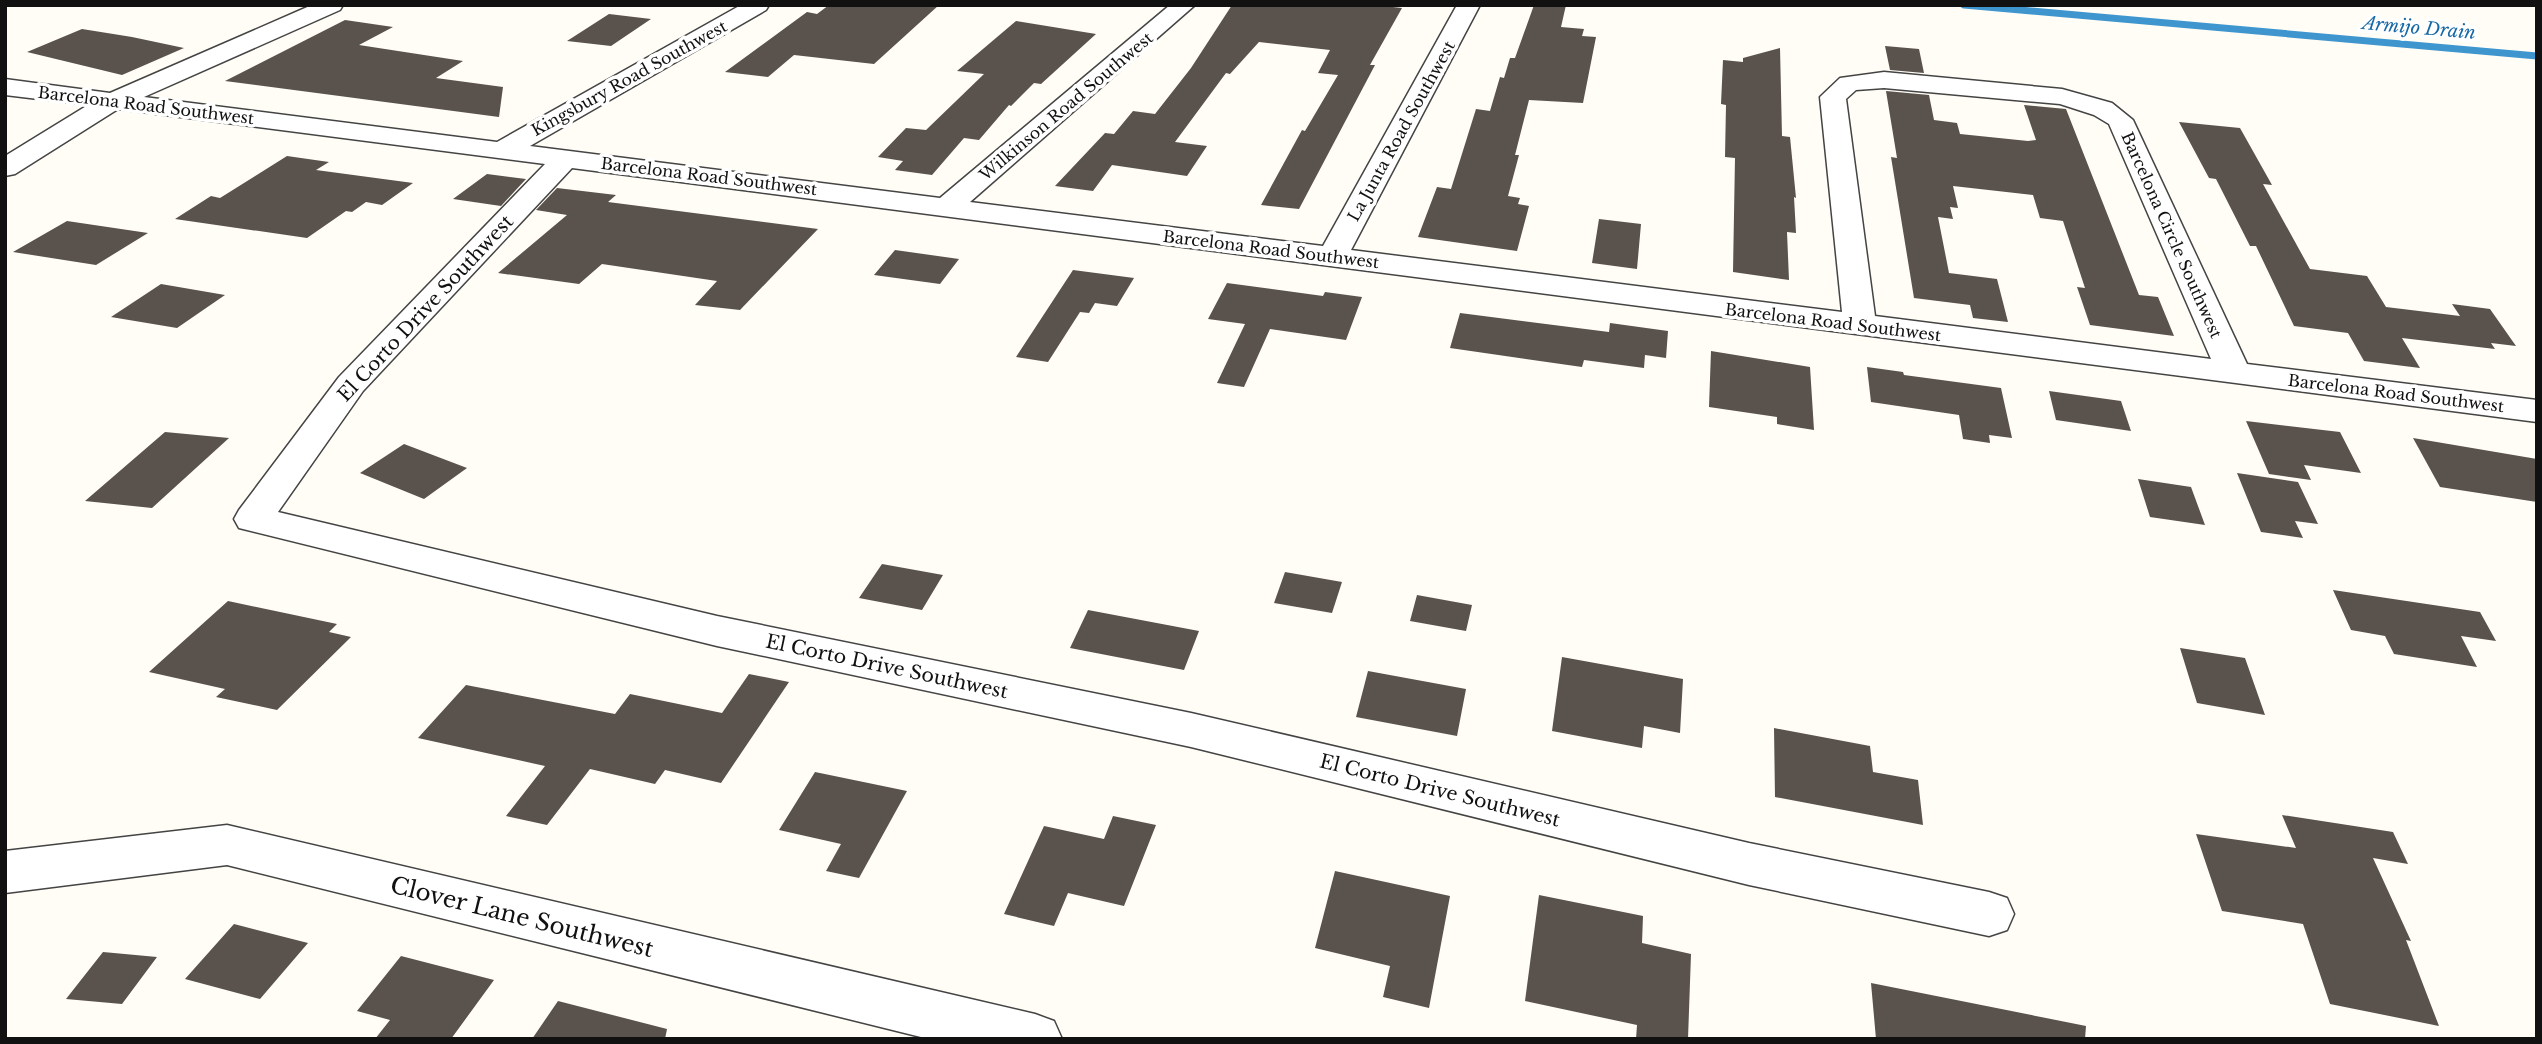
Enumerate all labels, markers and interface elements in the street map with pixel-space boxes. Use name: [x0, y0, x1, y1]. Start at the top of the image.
water label: Armijo Drain: [2359, 12, 2477, 44]
street label: Kingsbury Road Southwest: [528, 16, 730, 140]
street label: Wilkinson Road Southwest: [974, 28, 1157, 185]
street label: La Junta Road Southwest: [1343, 37, 1459, 225]
street label: Barcelona Road Southwest: [37, 82, 255, 128]
street label: Barcelona Circle Southwest: [2117, 129, 2227, 341]
street label: Barcelona Road Southwest: [600, 153, 818, 199]
street label: El Corto Drive Southwest: [333, 210, 518, 406]
street label: Barcelona Road Southwest: [1162, 226, 1380, 272]
street label: Barcelona Road Southwest: [1724, 299, 1942, 345]
street label: Barcelona Road Southwest: [2287, 370, 2505, 416]
street label: El Corto Drive Southwest: [764, 630, 1011, 704]
street label: El Corto Drive Southwest: [1317, 749, 1563, 832]
street label: Clover Lane Southwest: [388, 871, 657, 963]

